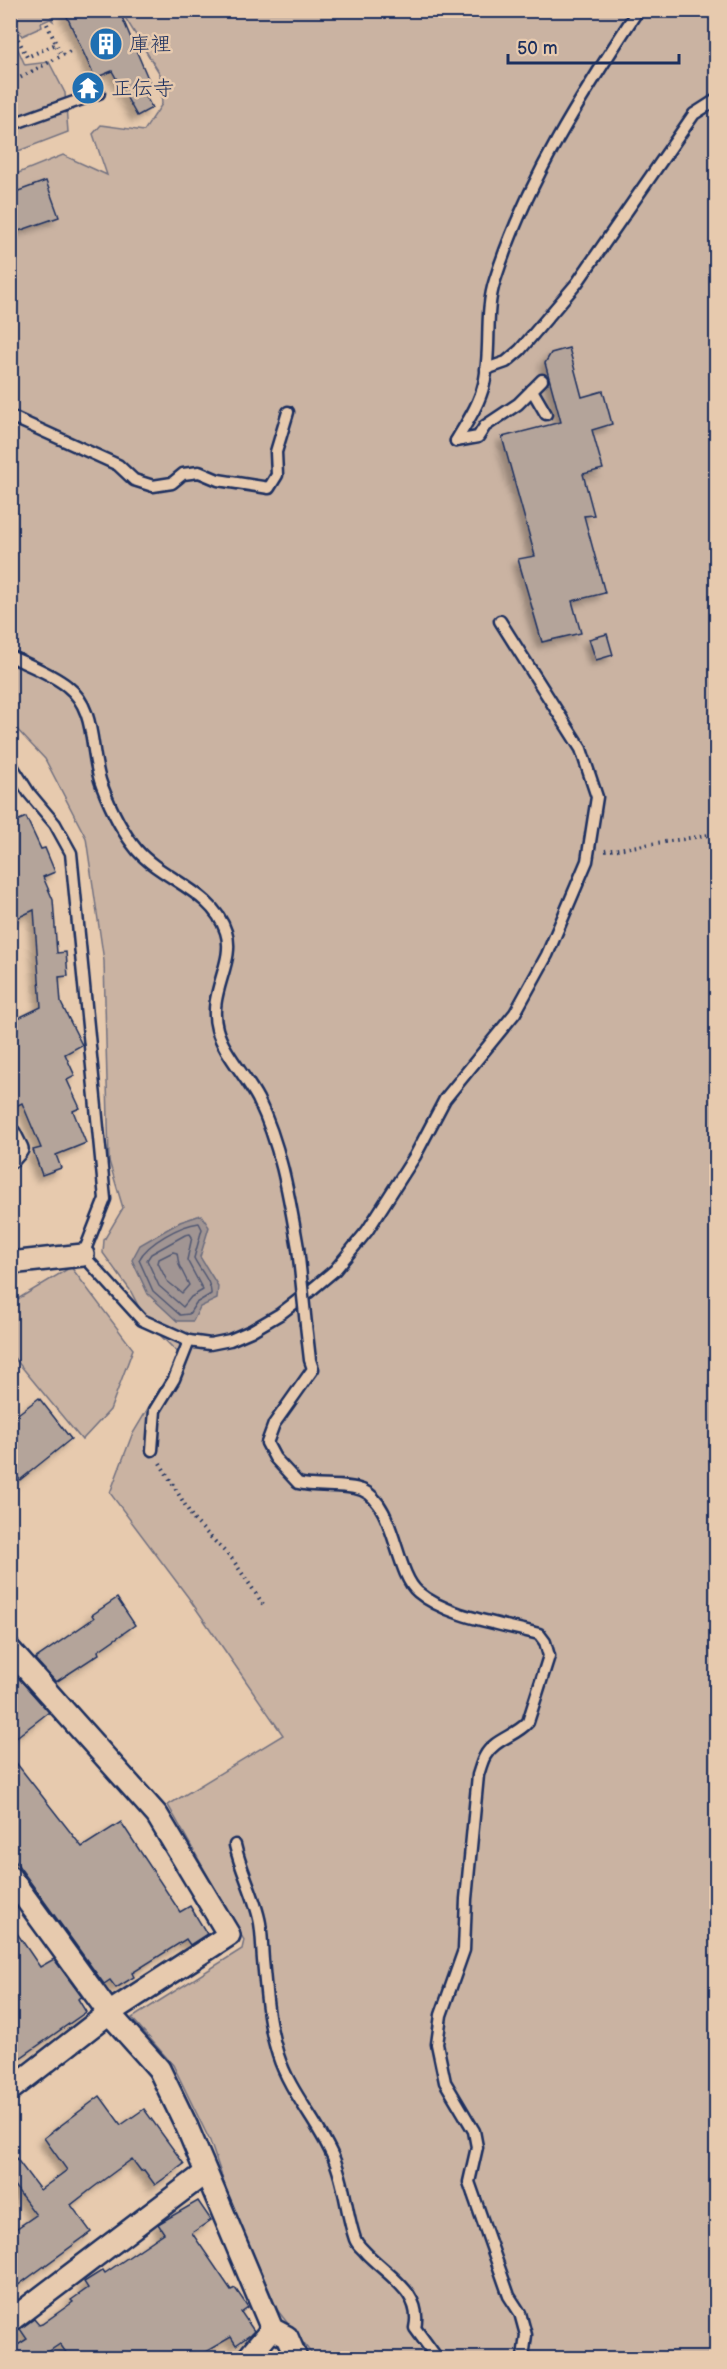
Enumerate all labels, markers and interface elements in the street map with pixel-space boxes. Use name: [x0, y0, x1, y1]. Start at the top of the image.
building icon: 庫裡: [88, 26, 124, 62]
scale bar: [508, 27, 679, 65]
place label: 庫裡: [129, 32, 171, 57]
text: 50 m: [517, 38, 558, 59]
temple icon: 正伝寺: [70, 70, 106, 106]
place label: 正伝寺: [111, 76, 174, 101]

